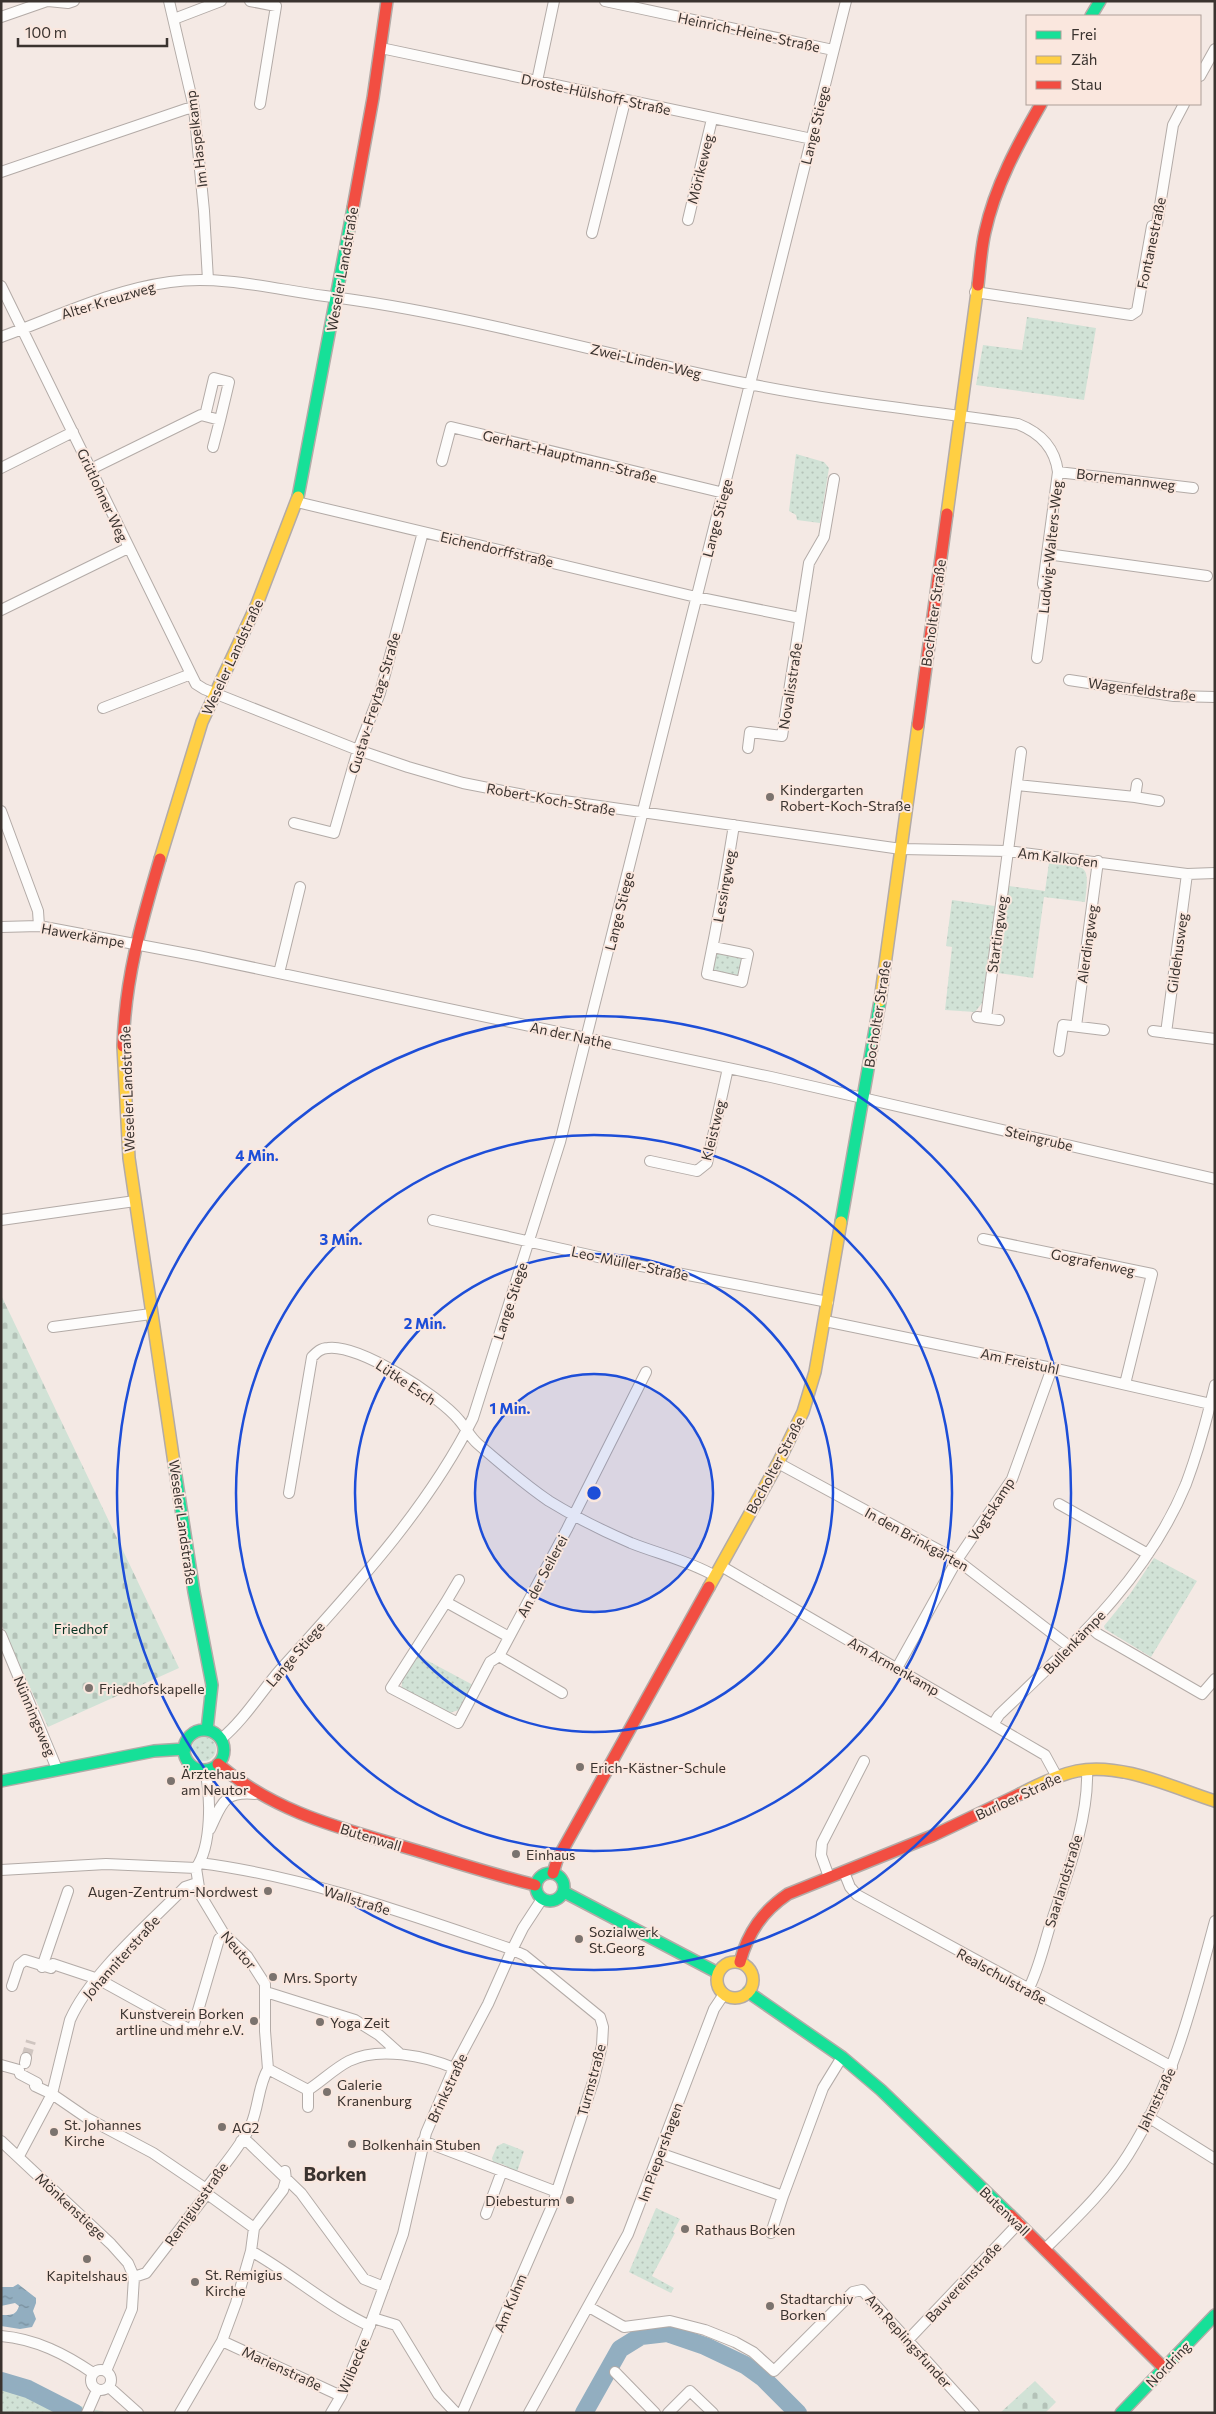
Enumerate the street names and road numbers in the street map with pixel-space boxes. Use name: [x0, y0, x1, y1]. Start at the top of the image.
street label: Heinrich-Heine-Straße: [676, 9, 822, 55]
street label: Droste-Hülshoff-Straße: [520, 70, 672, 118]
street label: Lange Stiege: [797, 84, 833, 166]
street label: Im Haspelkamp: [182, 90, 210, 188]
street label: Mörikeweg: [683, 132, 717, 206]
street label: Fontanestraße: [1133, 196, 1169, 290]
street label: Weseler Landstraße: [323, 206, 361, 332]
street label: Alter Kreuzweg: [59, 278, 157, 322]
street label: Zwei-Linden-Weg: [589, 340, 704, 382]
street label: Gerhart-Hauptmann-Straße: [481, 426, 659, 486]
street label: Grütlohner Weg: [74, 445, 132, 545]
street label: Bornemannweg: [1075, 464, 1177, 494]
street label: Lange Stiege: [698, 477, 736, 559]
street label: Ludwig-Walters-Weg: [1035, 479, 1065, 614]
street label: Eichendorffstraße: [439, 528, 555, 570]
street label: Bocholter Straße: [917, 558, 949, 668]
street label: Weseler Landstraße: [198, 596, 266, 718]
street label: Gustav-Freytag-Straße: [344, 630, 404, 776]
street label: Novalisstraße: [775, 642, 805, 730]
street label: Wagenfeldstraße: [1087, 674, 1197, 704]
street label: Robert-Koch-Straße: [485, 779, 617, 819]
street label: Am Kalkofen: [1017, 844, 1099, 870]
street label: Lessingweg: [709, 848, 739, 924]
street label: Lange Stiege: [601, 870, 637, 952]
street label: Startingweg: [983, 894, 1011, 974]
street label: Alerdingweg: [1073, 903, 1101, 984]
street label: Gildehusweg: [1163, 911, 1191, 994]
street label: Hawerkämpe: [40, 919, 126, 951]
street label: Bocholter Straße: [860, 959, 894, 1069]
street label: An der Nathe: [529, 1018, 613, 1052]
street label: Weseler Landstraße: [116, 1026, 138, 1152]
street label: Kleistweg: [697, 1097, 729, 1162]
street label: Steingrube: [1003, 1122, 1075, 1154]
street label: Leo-Müller-Straße: [570, 1242, 690, 1284]
street label: Gografenweg: [1049, 1245, 1137, 1279]
street label: Lange Stiege: [489, 1260, 531, 1342]
street label: Am Freistuhl: [979, 1344, 1061, 1378]
street label: Lütke Esch: [373, 1356, 439, 1408]
street label: Bocholter Straße: [742, 1413, 808, 1517]
street label: Weseler Landstraße: [166, 1459, 200, 1585]
street label: Vogtskamp: [964, 1474, 1018, 1544]
street label: In den Brinkgärten: [862, 1503, 972, 1575]
street label: An der Seilerei: [513, 1532, 571, 1620]
street label: Bullenkämpe: [1039, 1607, 1109, 1677]
street label: Lange Stiege: [262, 1618, 328, 1690]
street label: Am Armenkamp: [845, 1633, 943, 1699]
street label: Nünningsweg: [10, 1673, 60, 1759]
street label: Burloer Straße: [972, 1769, 1064, 1823]
street label: Butenwall: [338, 1820, 404, 1854]
street label: Saarlandstraße: [1041, 1833, 1085, 1929]
street label: Wallstraße: [322, 1882, 392, 1918]
street label: Johanniterstraße: [79, 1912, 163, 2002]
street label: Neutor: [218, 1927, 261, 1973]
street label: Realschulstraße: [954, 1944, 1050, 2008]
street label: Turmstraße: [573, 2042, 609, 2118]
street label: Brinkstraße: [424, 2051, 470, 2125]
street label: Jahnstraße: [1133, 2065, 1179, 2133]
street label: Im Piepershagen: [634, 2100, 686, 2204]
street label: Remigiusstraße: [161, 2159, 231, 2249]
street label: Mönkenstiege: [32, 2169, 110, 2243]
street label: Butenwall: [976, 2183, 1034, 2239]
street label: Bauvereinstraße: [921, 2238, 1005, 2326]
street label: Am Kuhm: [490, 2271, 530, 2335]
street label: Am Replingsfunder: [862, 2290, 956, 2392]
street label: Wilbecke: [334, 2336, 372, 2396]
street label: Nordring: [1142, 2337, 1194, 2390]
street label: Marienstraße: [239, 2342, 325, 2394]

